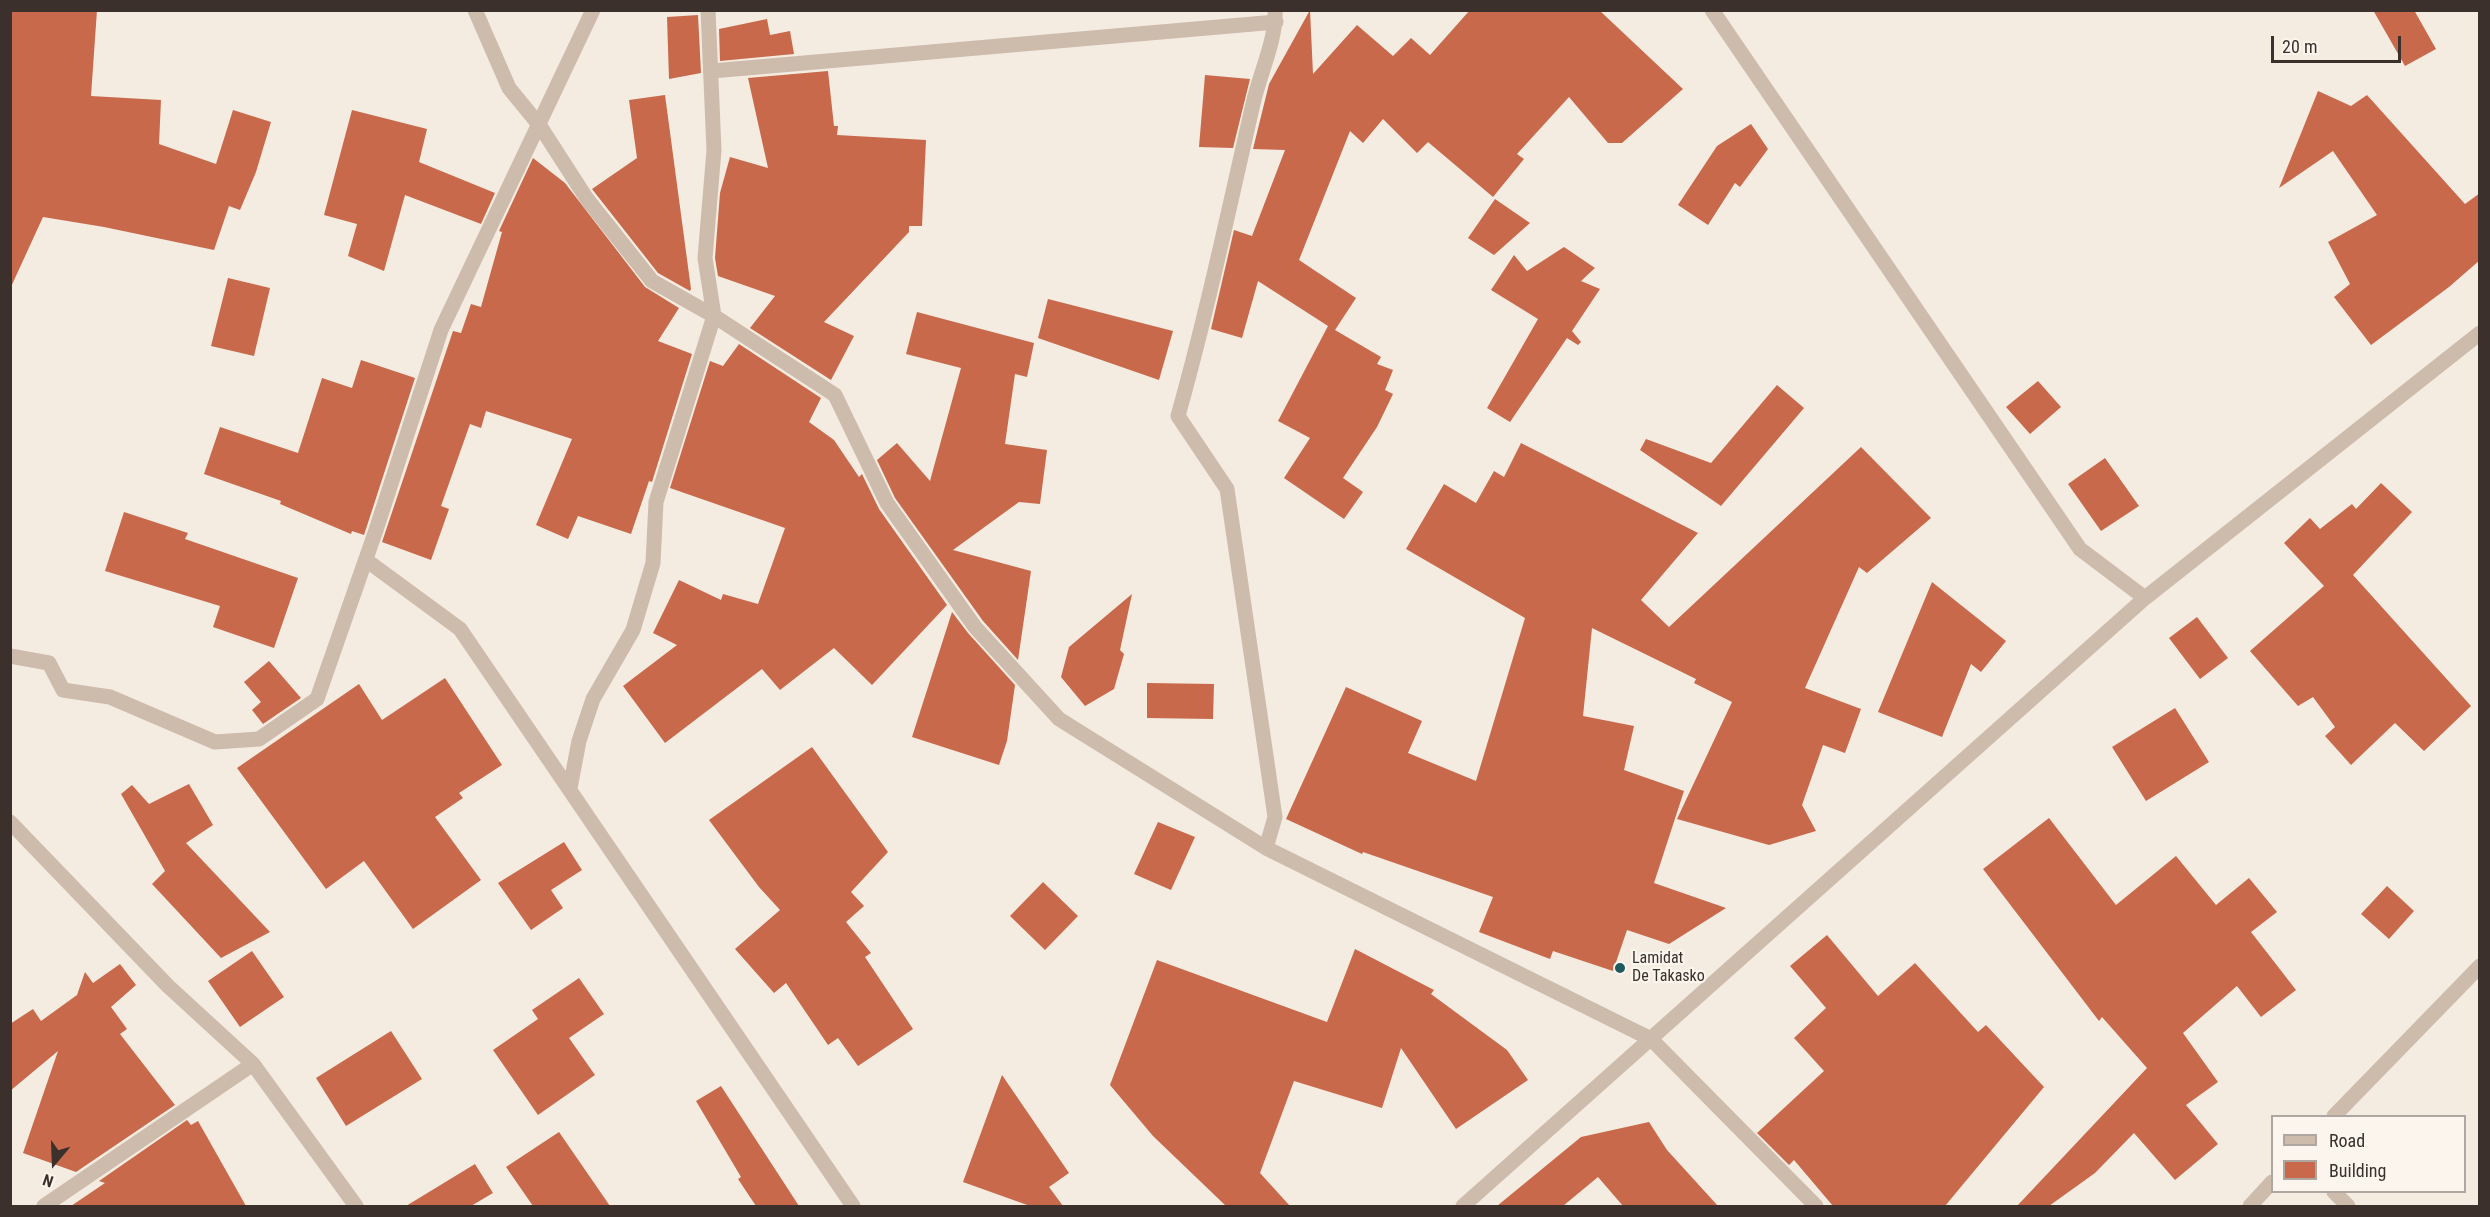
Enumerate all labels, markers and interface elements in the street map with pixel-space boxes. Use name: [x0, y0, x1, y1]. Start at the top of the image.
scale bar: [2274, 24, 2404, 62]
text: 20 m: [2282, 36, 2317, 57]
place label: Lamidat De Takasko: [1632, 949, 1705, 987]
marker: Lamidat De Takasko: [1613, 961, 1627, 975]
legend: [2271, 1115, 2466, 1193]
text: Road: [2329, 1130, 2365, 1151]
north arrow: [24, 1133, 84, 1193]
text: Building: [2329, 1160, 2386, 1181]
text: N: [40, 1170, 56, 1191]

